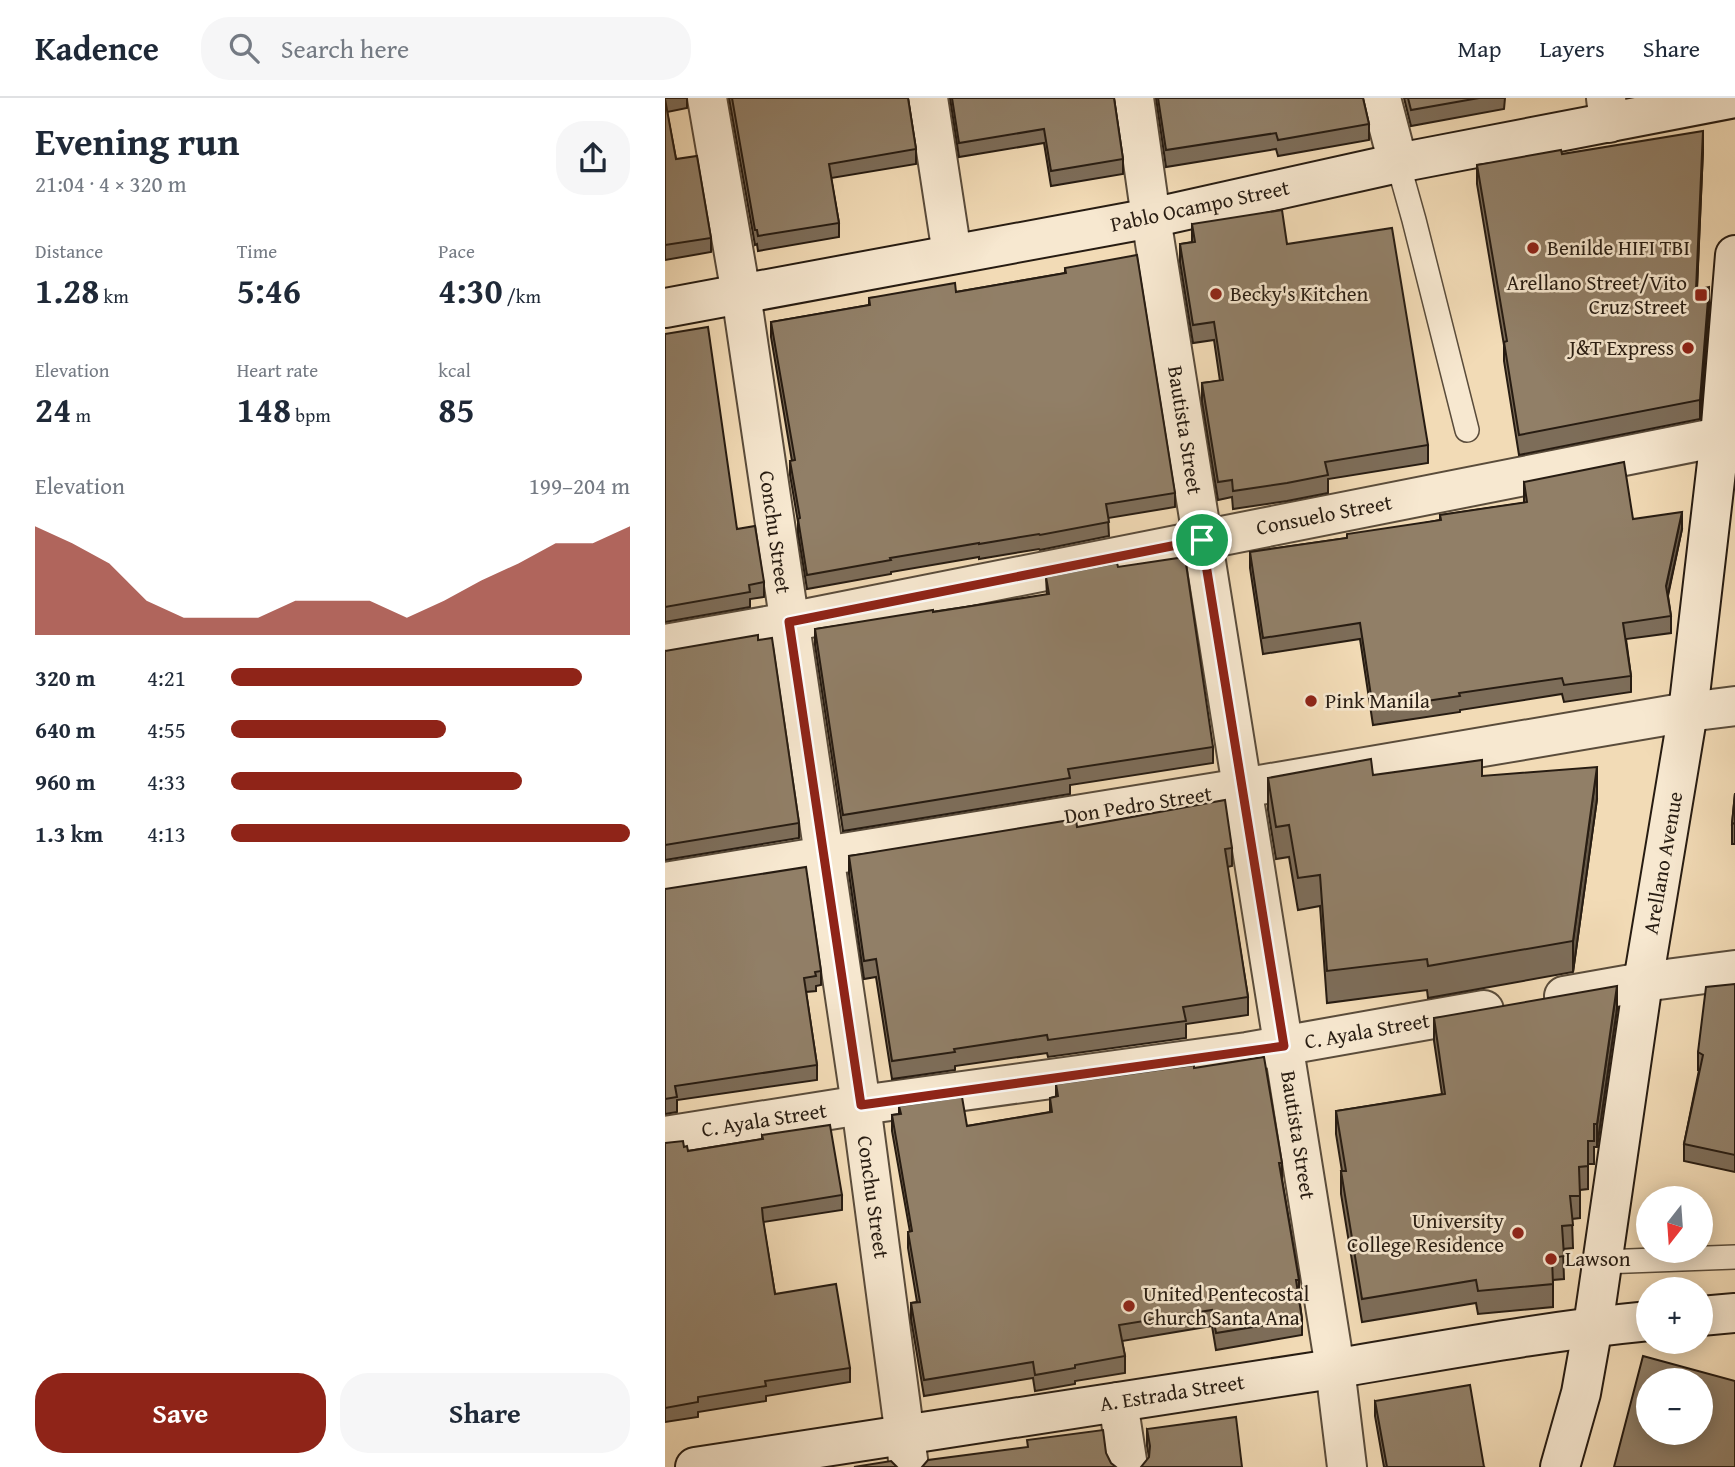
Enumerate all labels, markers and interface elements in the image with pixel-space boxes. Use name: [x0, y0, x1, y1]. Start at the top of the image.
search box: [201, 17, 691, 80]
text: Kadence: [35, 24, 159, 72]
icon: search: [225, 29, 263, 67]
text: Search here: [281, 29, 409, 68]
text: Map: [1458, 31, 1501, 66]
text: Layers: [1539, 31, 1605, 66]
text: Share: [1643, 31, 1700, 66]
text: Evening run: [35, 113, 239, 169]
button: share: [556, 121, 630, 195]
text: 21:04 · 4 × 320 m: [35, 167, 187, 200]
street label: Pablo Ocampo Street: [1108, 171, 1293, 240]
place label: Benilde HIFI TBI: [1547, 232, 1690, 263]
text: Distance: [35, 237, 103, 265]
text: Time: [237, 237, 277, 265]
text: Pace: [438, 237, 475, 265]
marker: Benilde HIFI TBI: [1525, 240, 1541, 256]
text: 1.28: [35, 265, 99, 316]
text: 5:46: [237, 265, 301, 316]
text: 4:30: [438, 265, 503, 316]
place label: Arellano Street/Vito Cruz Street: [1506, 267, 1688, 322]
place label: Becky's Kitchen: [1230, 278, 1369, 309]
text: km: [99, 282, 129, 310]
text: /km: [503, 282, 541, 310]
marker: Becky's Kitchen: [1208, 286, 1224, 302]
marker: Arellano Street/Vito Cruz Street: [1693, 287, 1709, 303]
place label: J&T Express: [1566, 332, 1674, 363]
marker: J&T Express: [1680, 340, 1696, 356]
text: Elevation: [35, 356, 109, 384]
text: Heart rate: [237, 356, 318, 384]
text: kcal: [438, 356, 471, 384]
street label: Bautista Street: [1160, 363, 1211, 497]
text: 24: [35, 384, 71, 435]
text: 148: [237, 384, 291, 435]
text: 85: [438, 384, 475, 435]
text: m: [71, 401, 91, 429]
text: bpm: [291, 401, 331, 429]
street label: Conchu Street: [752, 468, 800, 596]
text: Elevation: [35, 469, 125, 502]
text: 199–204 m: [529, 469, 630, 502]
street label: Consuelo Street: [1253, 486, 1395, 543]
pin: [1172, 510, 1232, 570]
icon: arrive: [1183, 521, 1221, 559]
text: 320 m: [35, 661, 96, 694]
text: 4:21: [147, 661, 186, 694]
place label: Pink Manila: [1325, 685, 1430, 716]
marker: Pink Manila: [1303, 693, 1319, 709]
text: 640 m: [35, 713, 96, 746]
text: 4:55: [147, 713, 186, 746]
text: 960 m: [35, 765, 96, 798]
text: 4:33: [147, 765, 186, 798]
street label: Don Pedro Street: [1062, 777, 1215, 831]
street label: Arellano Avenue: [1635, 789, 1690, 937]
text: 1.3 km: [35, 817, 103, 850]
text: 4:13: [147, 817, 186, 850]
street label: C. Ayala Street: [1302, 1004, 1432, 1057]
street label: Bautista Street: [1273, 1068, 1324, 1202]
street label: C. Ayala Street: [699, 1094, 829, 1145]
street label: Conchu Street: [850, 1133, 898, 1261]
north arrow: [1636, 1186, 1713, 1264]
map controls: [1636, 1186, 1713, 1445]
place label: University College Residence: [1347, 1205, 1505, 1260]
marker: University College Residence: [1510, 1225, 1526, 1241]
place label: Lawson: [1565, 1243, 1631, 1274]
marker: Lawson: [1543, 1251, 1559, 1267]
button: +: [1636, 1277, 1713, 1354]
place label: United Pentecostal Church Santa Ana: [1143, 1278, 1310, 1333]
marker: United Pentecostal Church Santa Ana: [1121, 1298, 1137, 1314]
street label: A. Estrada Street: [1097, 1366, 1247, 1419]
button: −: [1636, 1368, 1713, 1445]
button: Save: [35, 1373, 326, 1453]
button: Share: [340, 1373, 630, 1453]

